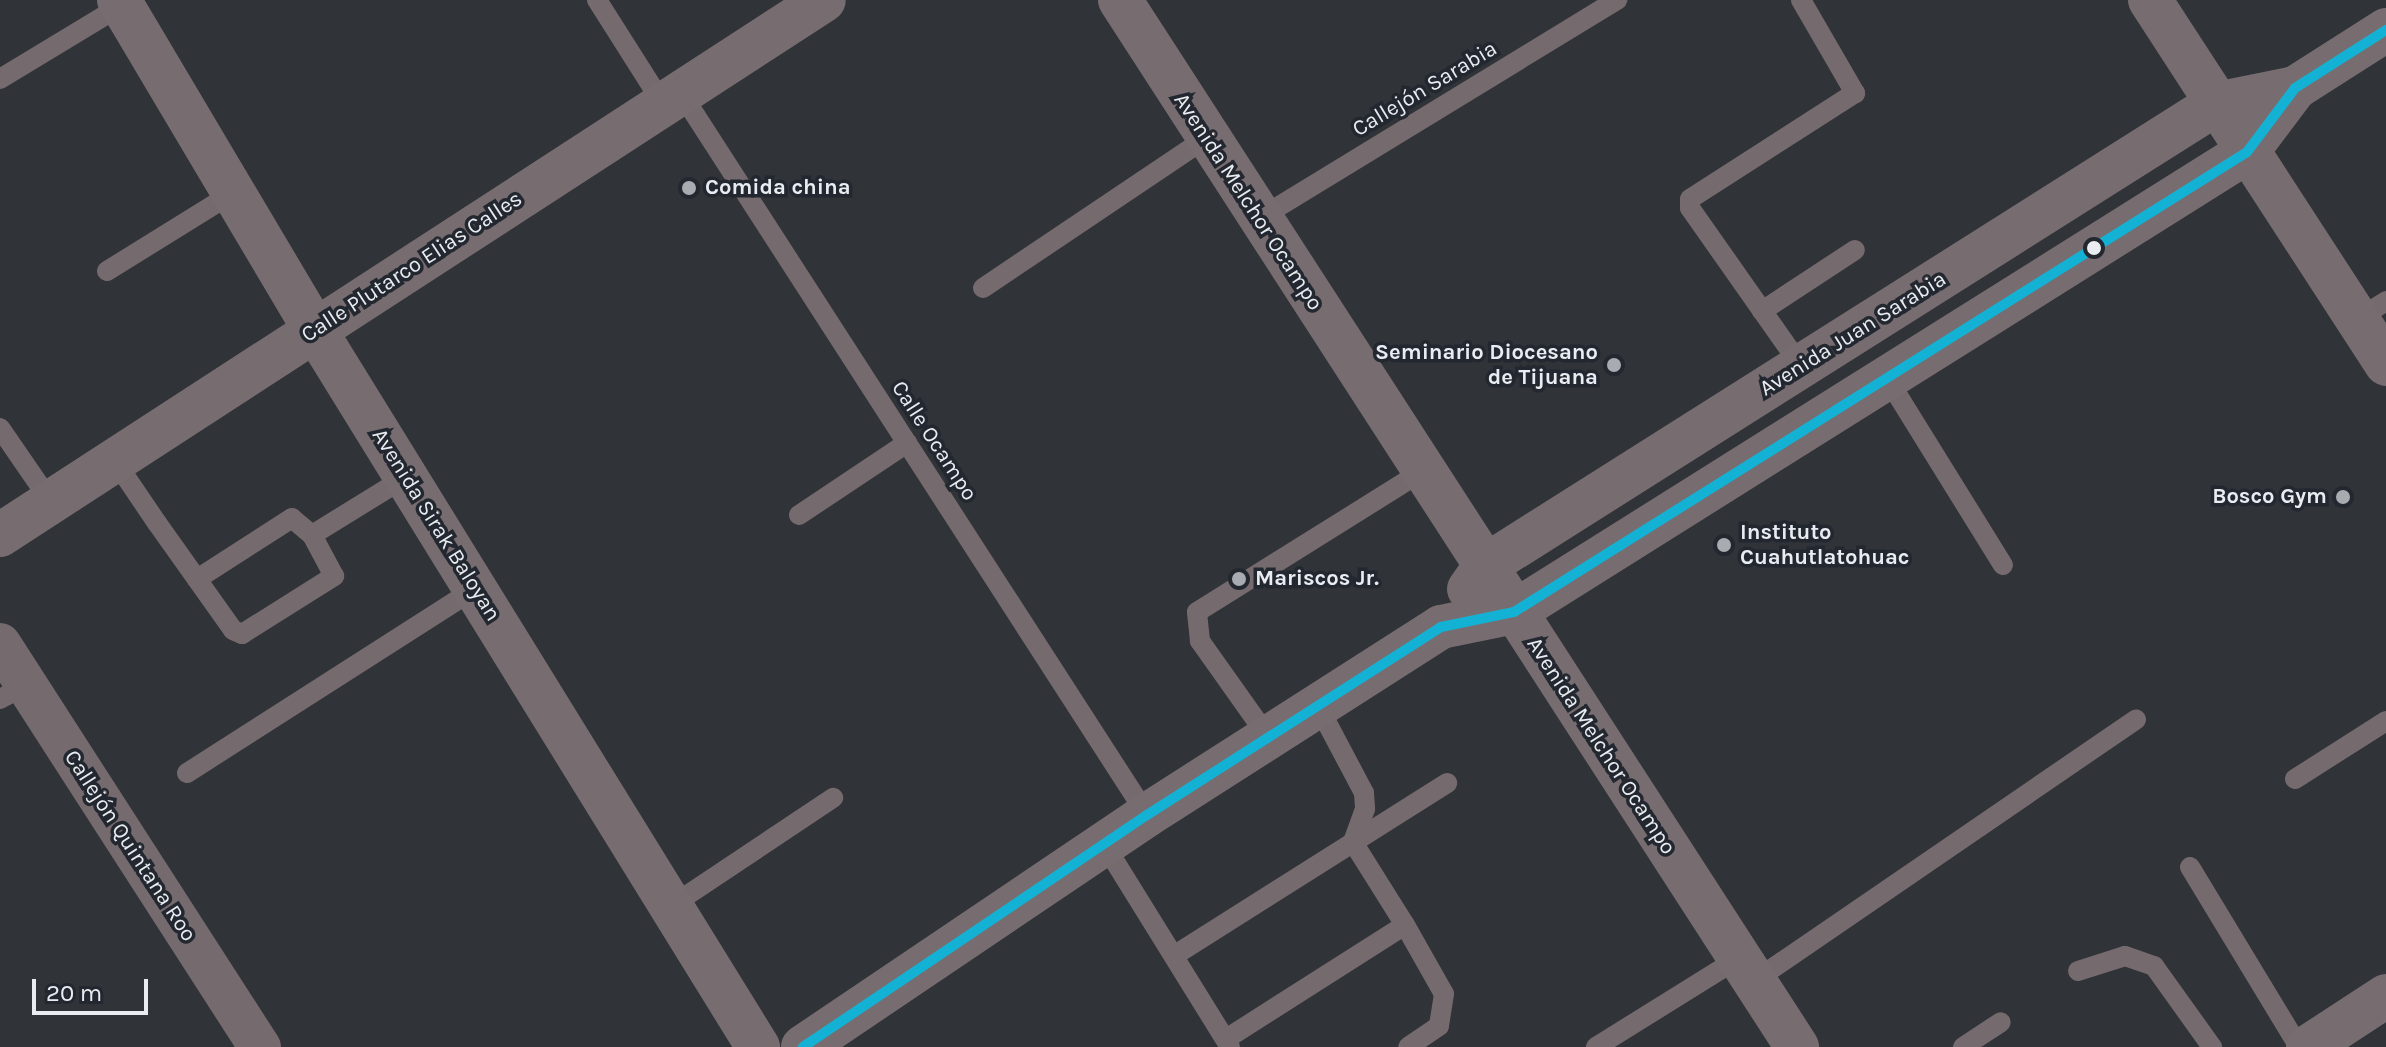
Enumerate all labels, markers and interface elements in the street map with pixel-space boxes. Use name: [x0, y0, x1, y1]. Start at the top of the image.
street label: Callejón Sarabia: [1348, 36, 1502, 142]
street label: Avenida Melchor Ocampo: [1168, 88, 1328, 316]
place label: Comida china: [705, 175, 851, 201]
marker: Comida china: [680, 179, 698, 197]
street label: Calle Plutarco Elias Calles: [297, 186, 527, 348]
unlabelled marker: [2086, 240, 2102, 256]
street label: Avenida Juan Sarabia: [1755, 266, 1951, 402]
place label: Seminario Diocesano de Tijuana: [1375, 339, 1598, 390]
marker: Seminario Diocesano de Tijuana: [1605, 356, 1623, 374]
street label: Calle Ocampo: [885, 376, 983, 506]
street label: Avenida Sirak Baloyan: [366, 424, 506, 626]
place label: Bosco Gym: [2212, 484, 2327, 510]
marker: Bosco Gym: [2334, 488, 2352, 506]
place label: Instituto Cuahutlatohuac: [1740, 519, 1909, 570]
marker: Instituto Cuahutlatohuac: [1715, 536, 1733, 554]
place label: Mariscos Jr.: [1255, 566, 1379, 592]
marker: Mariscos Jr.: [1230, 570, 1248, 588]
street label: Avenida Melchor Ocampo: [1521, 632, 1681, 860]
street label: Callejón Quintana Roo: [58, 745, 202, 947]
scale bar: [36, 963, 152, 1013]
text: 20 m: [46, 979, 102, 1007]

